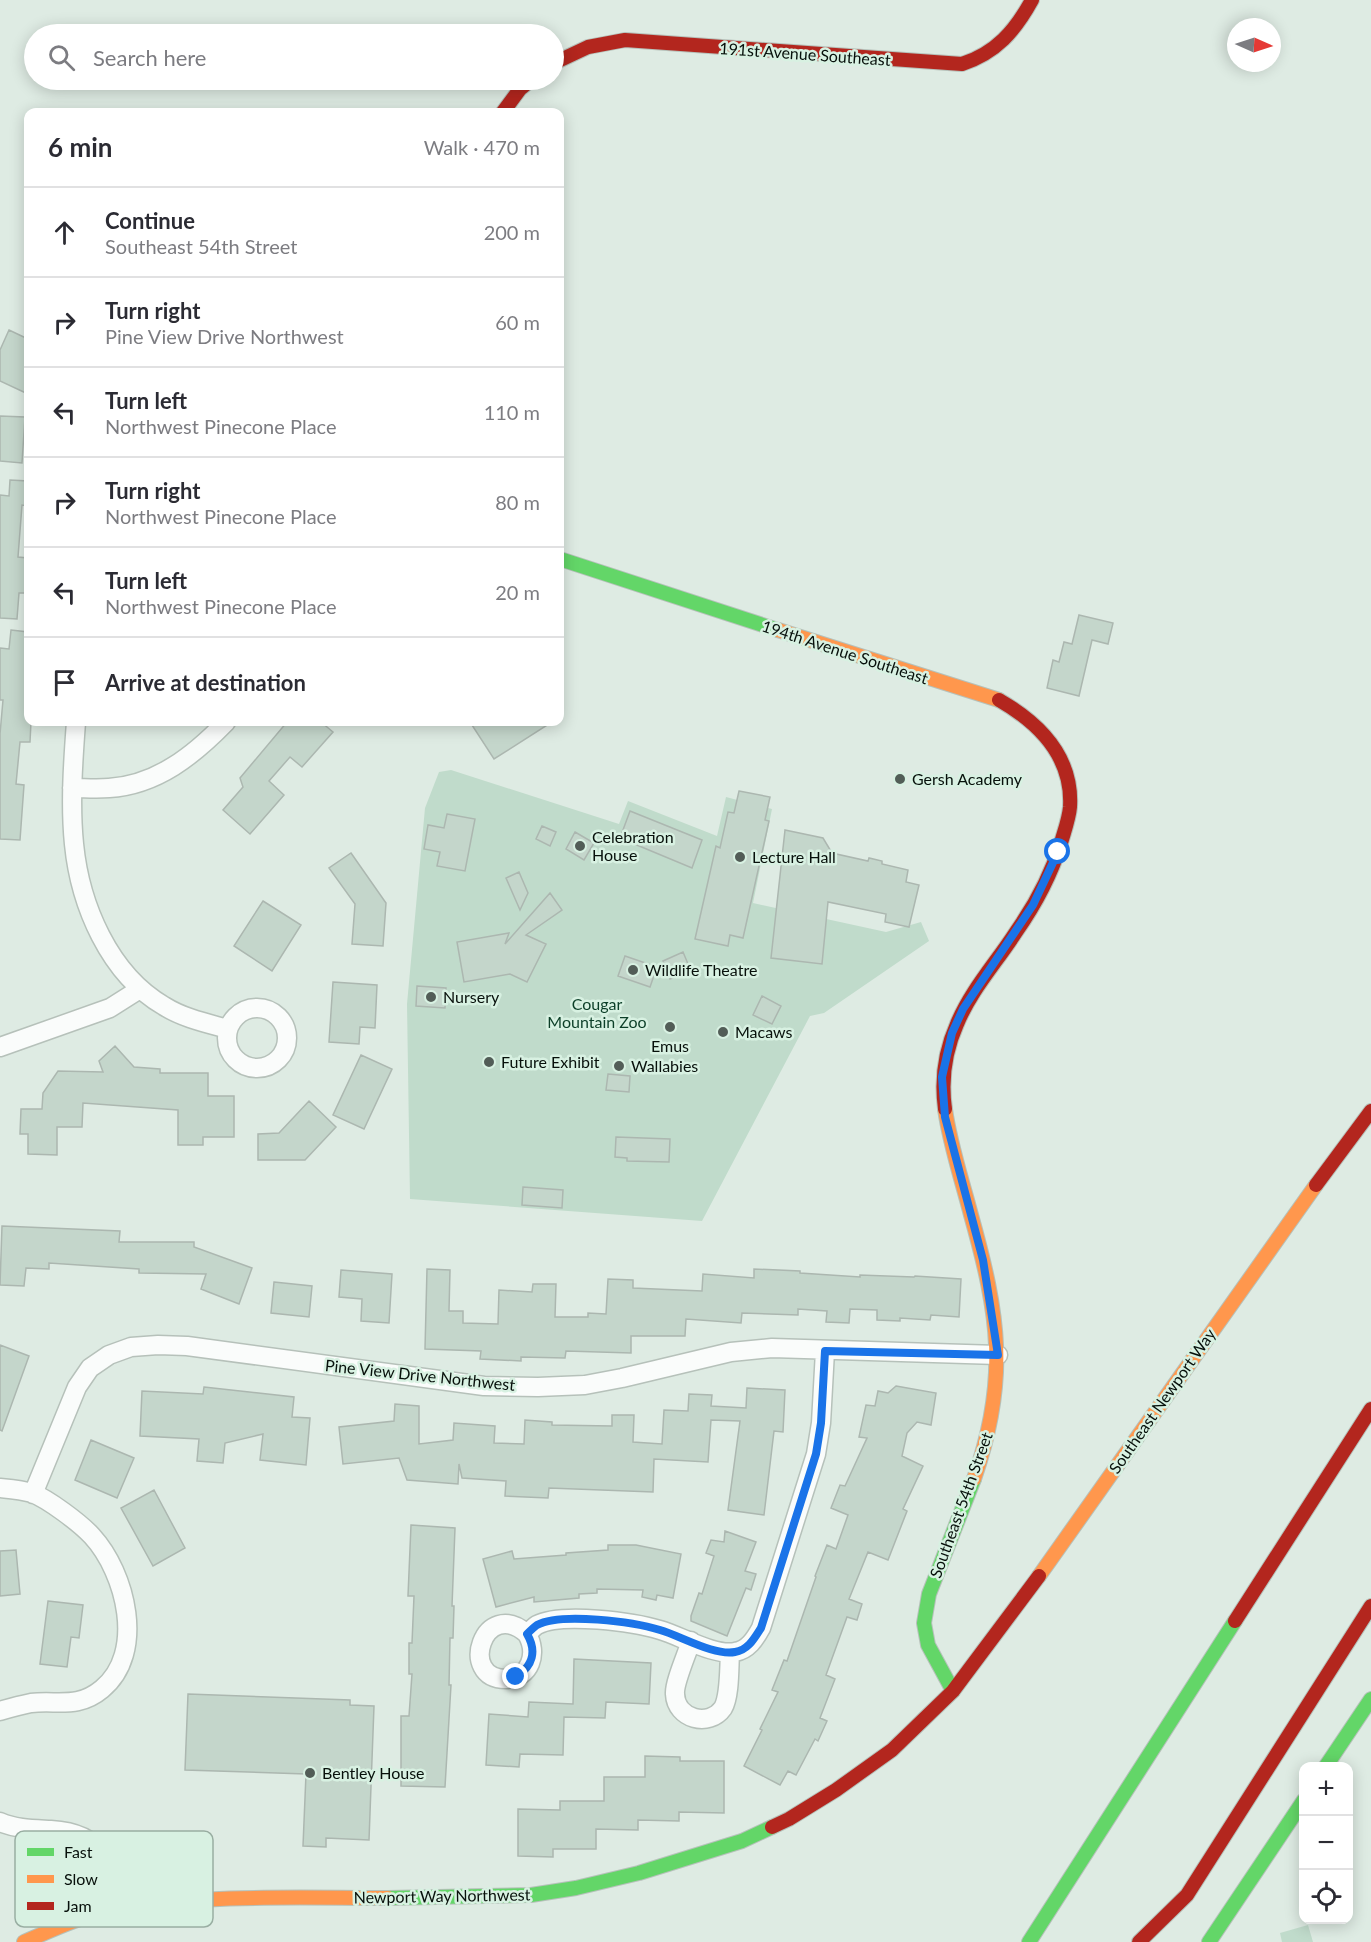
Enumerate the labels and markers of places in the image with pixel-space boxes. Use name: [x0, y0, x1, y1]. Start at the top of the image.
place label: Gersh Academy: [912, 769, 1023, 788]
marker: Gersh Academy: [893, 772, 907, 786]
place label: Celebration House: [592, 827, 674, 864]
marker: Celebration House: [573, 839, 587, 853]
place label: Lecture Hall: [752, 847, 836, 866]
marker: Lecture Hall: [733, 850, 747, 864]
place label: Wildlife Theatre: [645, 960, 757, 979]
marker: Wildlife Theatre: [626, 963, 640, 977]
place label: Nursery: [443, 987, 500, 1006]
marker: Nursery: [424, 990, 438, 1004]
marker: Emus: [663, 1020, 677, 1034]
place label: Macaws: [735, 1022, 793, 1041]
marker: Macaws: [716, 1025, 730, 1039]
place label: Emus: [651, 1036, 689, 1055]
place label: Future Exhibit: [501, 1052, 600, 1071]
marker: Future Exhibit: [482, 1055, 496, 1069]
place label: Wallabies: [631, 1056, 698, 1075]
marker: Wallabies: [612, 1059, 626, 1073]
place label: Bentley House: [322, 1763, 425, 1782]
marker: Bentley House: [303, 1766, 317, 1780]

